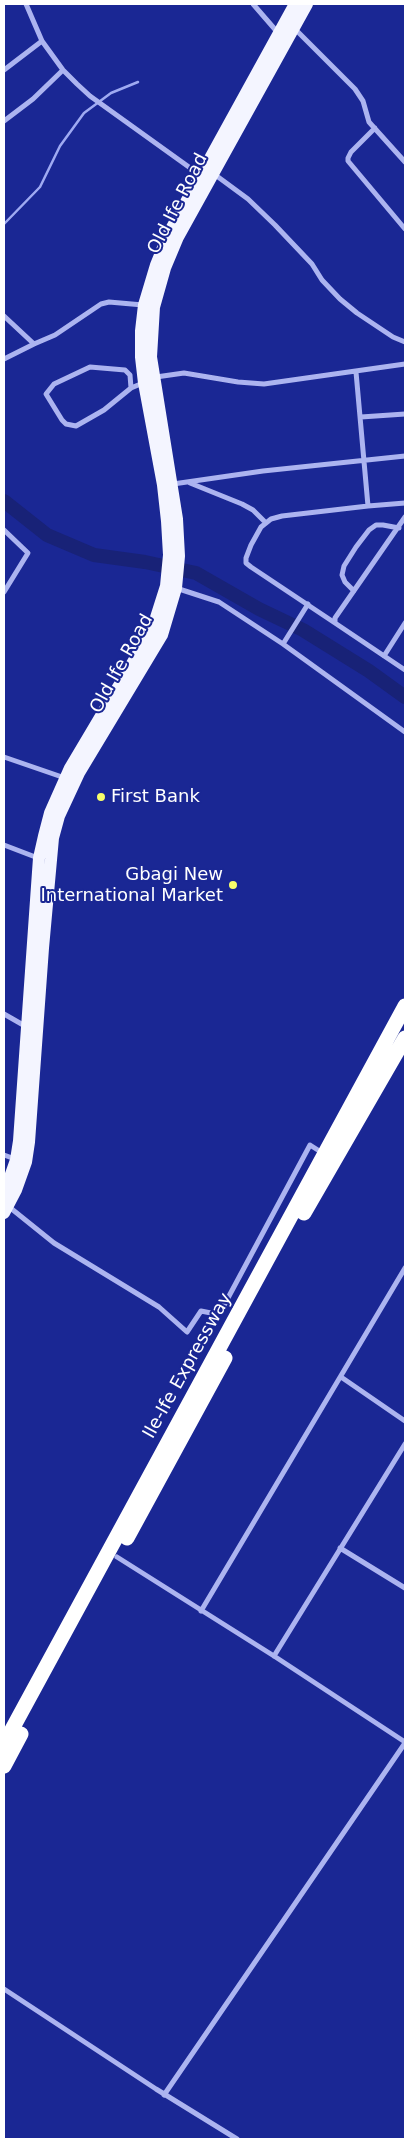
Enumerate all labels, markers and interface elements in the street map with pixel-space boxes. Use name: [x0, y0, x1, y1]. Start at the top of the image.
street label: Old Ife Road: [143, 150, 213, 258]
street label: Old Ife Road: [86, 611, 158, 717]
place label: First Bank: [111, 786, 200, 808]
marker: First Bank: [95, 791, 107, 803]
place label: Gbagi New International Market: [41, 864, 223, 906]
marker: Gbagi New International Market: [227, 879, 239, 891]
street label: Ile-Ife Expressway: [139, 1289, 237, 1443]

